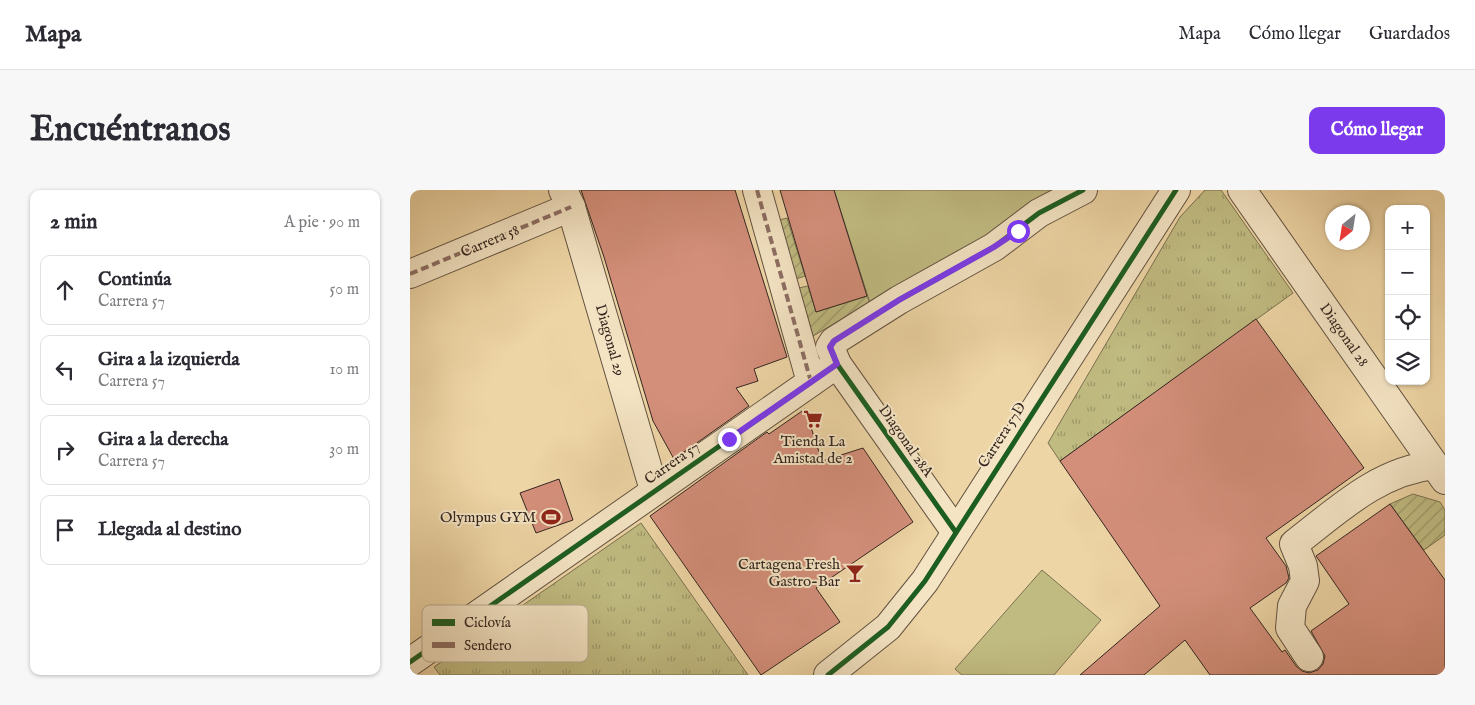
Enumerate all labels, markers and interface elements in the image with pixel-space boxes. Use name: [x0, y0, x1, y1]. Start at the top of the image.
text: Mapa: [25, 19, 81, 50]
text: Mapa: [1178, 23, 1221, 46]
text: Cómo llegar: [1249, 23, 1341, 46]
text: Guardados: [1369, 23, 1450, 46]
button: Cómo llegar: [1309, 107, 1445, 154]
text: Encuéntranos: [30, 108, 230, 153]
north arrow: [1325, 205, 1370, 250]
map controls: [1385, 205, 1430, 385]
button: +: [1385, 205, 1430, 250]
text: 2 min: [50, 209, 97, 236]
text: A pie · 90 m: [284, 213, 360, 233]
street label: Carrera 58: [458, 220, 522, 262]
route start: [1007, 220, 1030, 243]
button: −: [1385, 250, 1430, 295]
text: Continúa: [98, 268, 172, 292]
icon: ahead: [51, 276, 79, 304]
text: 50 m: [330, 280, 359, 300]
text: Carrera 57: [98, 292, 165, 312]
button: locate: [1385, 295, 1430, 340]
street label: Diagonal 28: [1315, 299, 1373, 371]
street label: Diagonal 29: [591, 302, 629, 378]
button: layers: [1385, 340, 1430, 385]
text: Gira a la izquierda: [98, 348, 240, 372]
icon: left: [51, 356, 79, 384]
text: 10 m: [329, 360, 359, 380]
text: Carrera 57: [98, 372, 165, 392]
street label: Carrera 57D: [974, 398, 1030, 472]
street label: Diagonal 28A: [874, 401, 938, 481]
supermarket icon: Tienda La Amistad de 2: [802, 408, 824, 430]
text: Gira a la derecha: [98, 428, 228, 452]
route end: [718, 428, 741, 451]
place label: Tienda La Amistad de 2: [772, 432, 853, 468]
icon: right: [51, 436, 79, 464]
street label: Carrera 57: [641, 437, 703, 489]
text: 30 m: [329, 440, 359, 460]
text: Carrera 57: [98, 452, 165, 472]
sports icon: Olympus GYM: [540, 506, 562, 528]
place label: Olympus GYM: [440, 508, 536, 527]
icon: arrive: [51, 516, 79, 544]
text: Llegada al destino: [98, 518, 241, 542]
place label: Cartagena Fresh Gastro-Bar: [738, 555, 840, 591]
bar icon: Cartagena Fresh Gastro-Bar: [844, 562, 866, 584]
legend: [422, 605, 588, 662]
text: Ciclovía: [464, 614, 512, 632]
text: Sendero: [464, 637, 512, 655]

